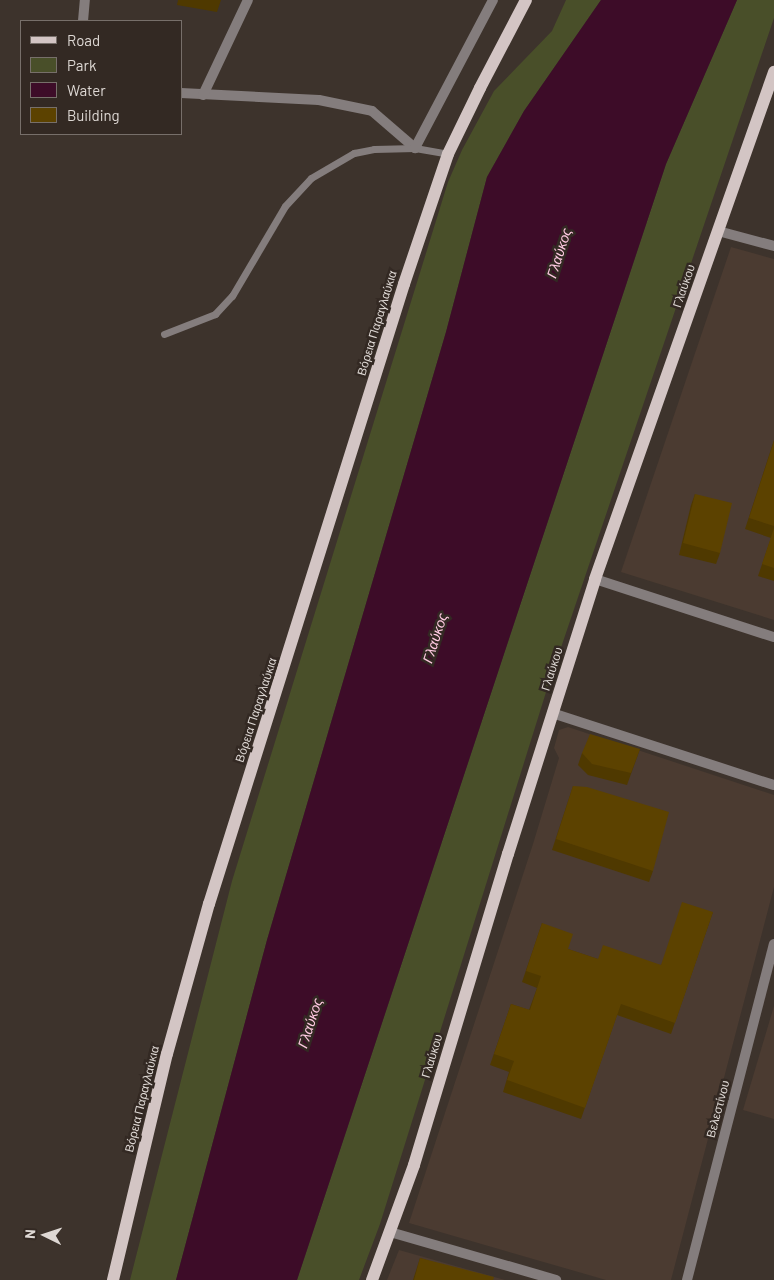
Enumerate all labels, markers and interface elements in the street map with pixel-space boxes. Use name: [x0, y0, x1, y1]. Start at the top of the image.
legend: [20, 20, 182, 135]
text: Road: [67, 31, 100, 49]
text: Park: [67, 56, 96, 74]
text: Water: [67, 81, 106, 99]
text: Building: [67, 106, 120, 124]
water label: Γλαύκος: [543, 226, 575, 280]
street label: Γλαύκου: [670, 262, 698, 310]
street label: Βόρεια Παραγλαύκια: [354, 269, 400, 377]
water label: Γλαύκος: [419, 611, 451, 665]
street label: Γλαύκου: [538, 645, 566, 693]
street label: Βόρεια Παραγλαύκια: [232, 656, 280, 764]
water label: Γλαύκος: [294, 996, 326, 1050]
street label: Γλαύκου: [419, 1032, 445, 1080]
street label: Βόρεια Παραγλαύκια: [122, 1044, 162, 1154]
street label: Βελεστίνου: [703, 1079, 733, 1139]
north arrow: [20, 1210, 70, 1260]
text: N: [21, 1229, 38, 1239]

